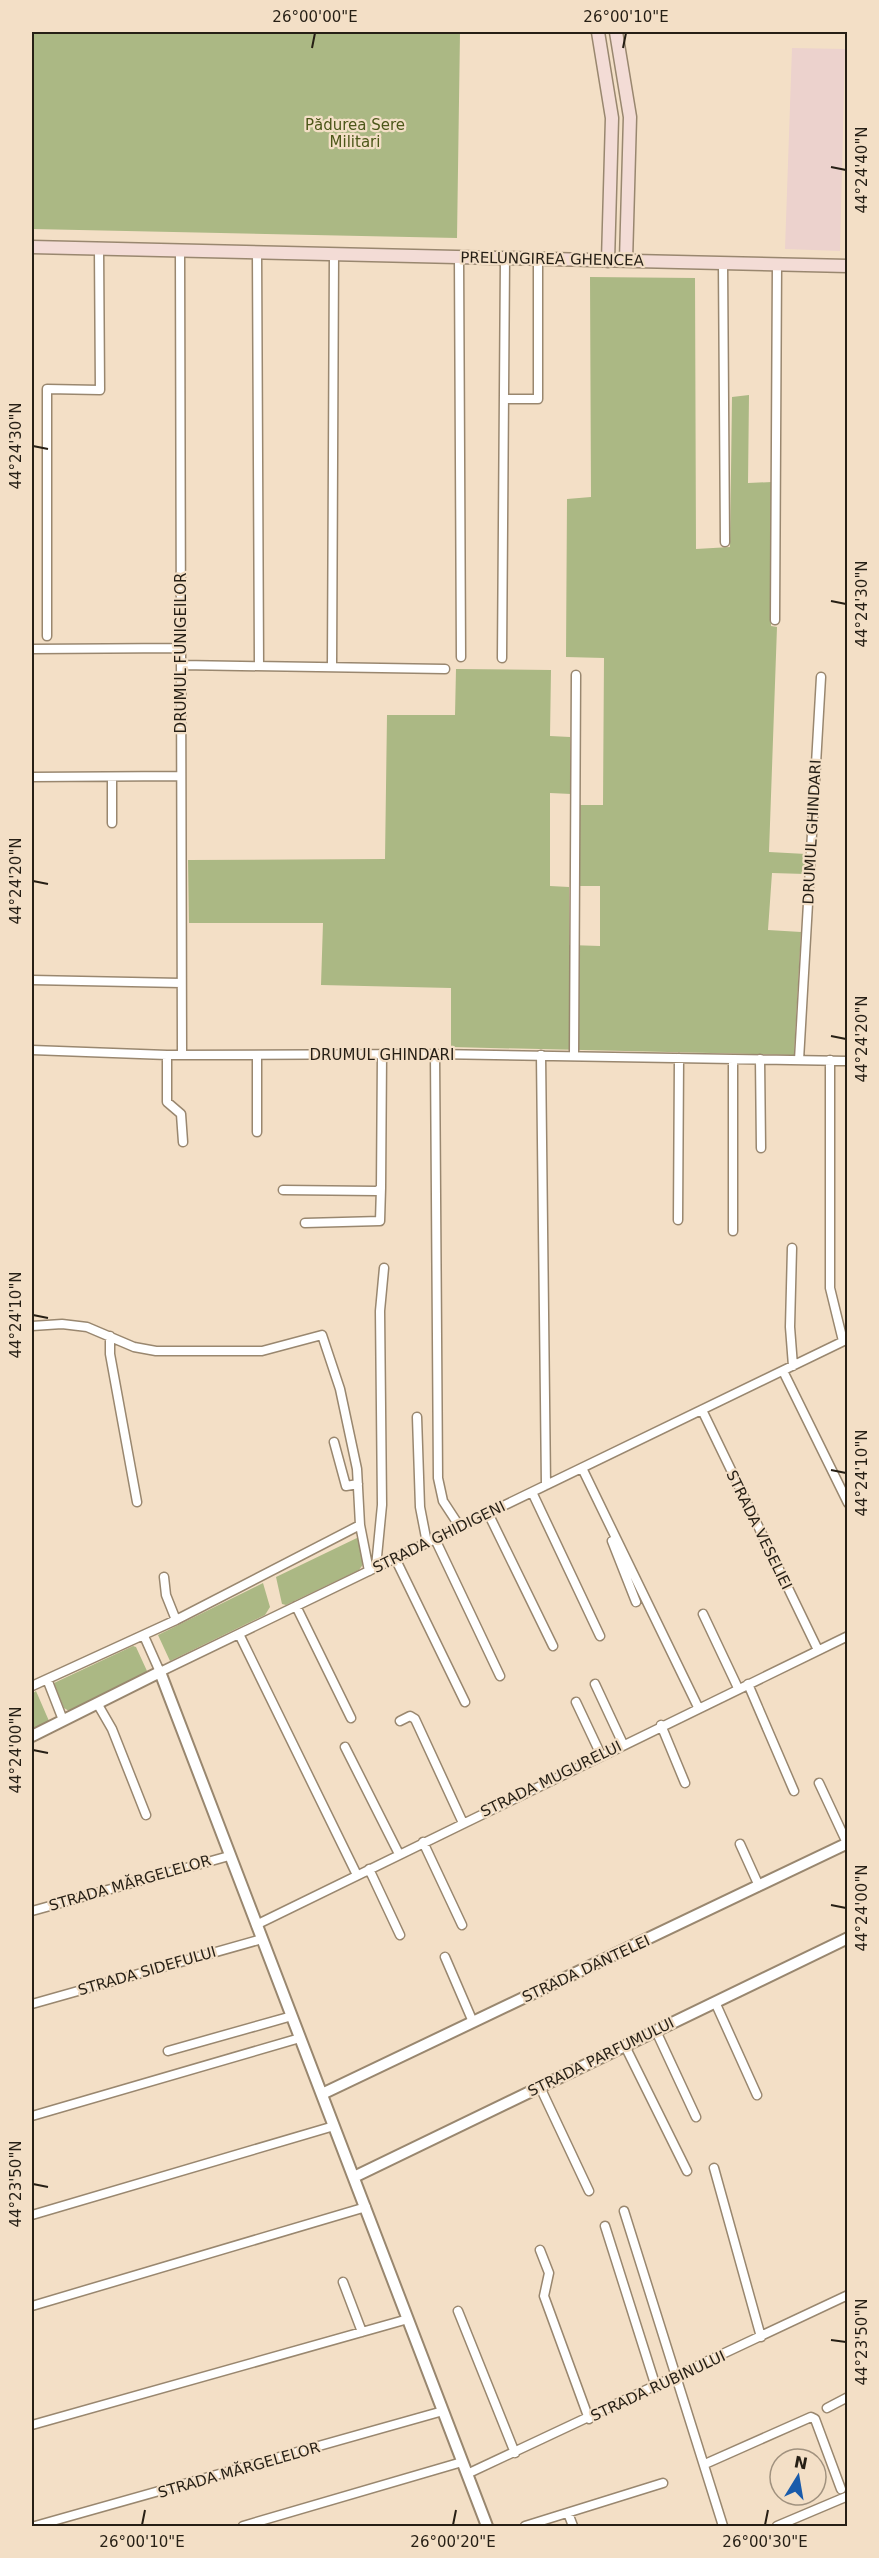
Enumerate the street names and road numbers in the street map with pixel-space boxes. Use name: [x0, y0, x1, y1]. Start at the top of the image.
street label: PRELUNGIREA GHENCEA: [460, 248, 645, 270]
street label: DRUMUL FUNIGEILOR: [172, 573, 190, 733]
street label: DRUMUL GHINDARI: [799, 759, 825, 905]
street label: DRUMUL GHINDARI: [310, 1046, 454, 1064]
street label: STRADA VESELIEI: [722, 1467, 796, 1593]
street label: STRADA GHIDIGENI: [370, 1497, 508, 1577]
street label: STRADA MUGURELUI: [478, 1737, 624, 1821]
street label: STRADA MĂRGELELOR: [47, 1850, 213, 1915]
street label: STRADA DANTELEI: [519, 1932, 653, 2006]
street label: STRADA SIDEFULUI: [76, 1943, 218, 1999]
street label: STRADA PARFUMULUI: [525, 2014, 677, 2100]
street label: STRADA RUBINULUI: [588, 2347, 728, 2425]
street label: STRADA MĂRGELELOR: [156, 2437, 322, 2502]

